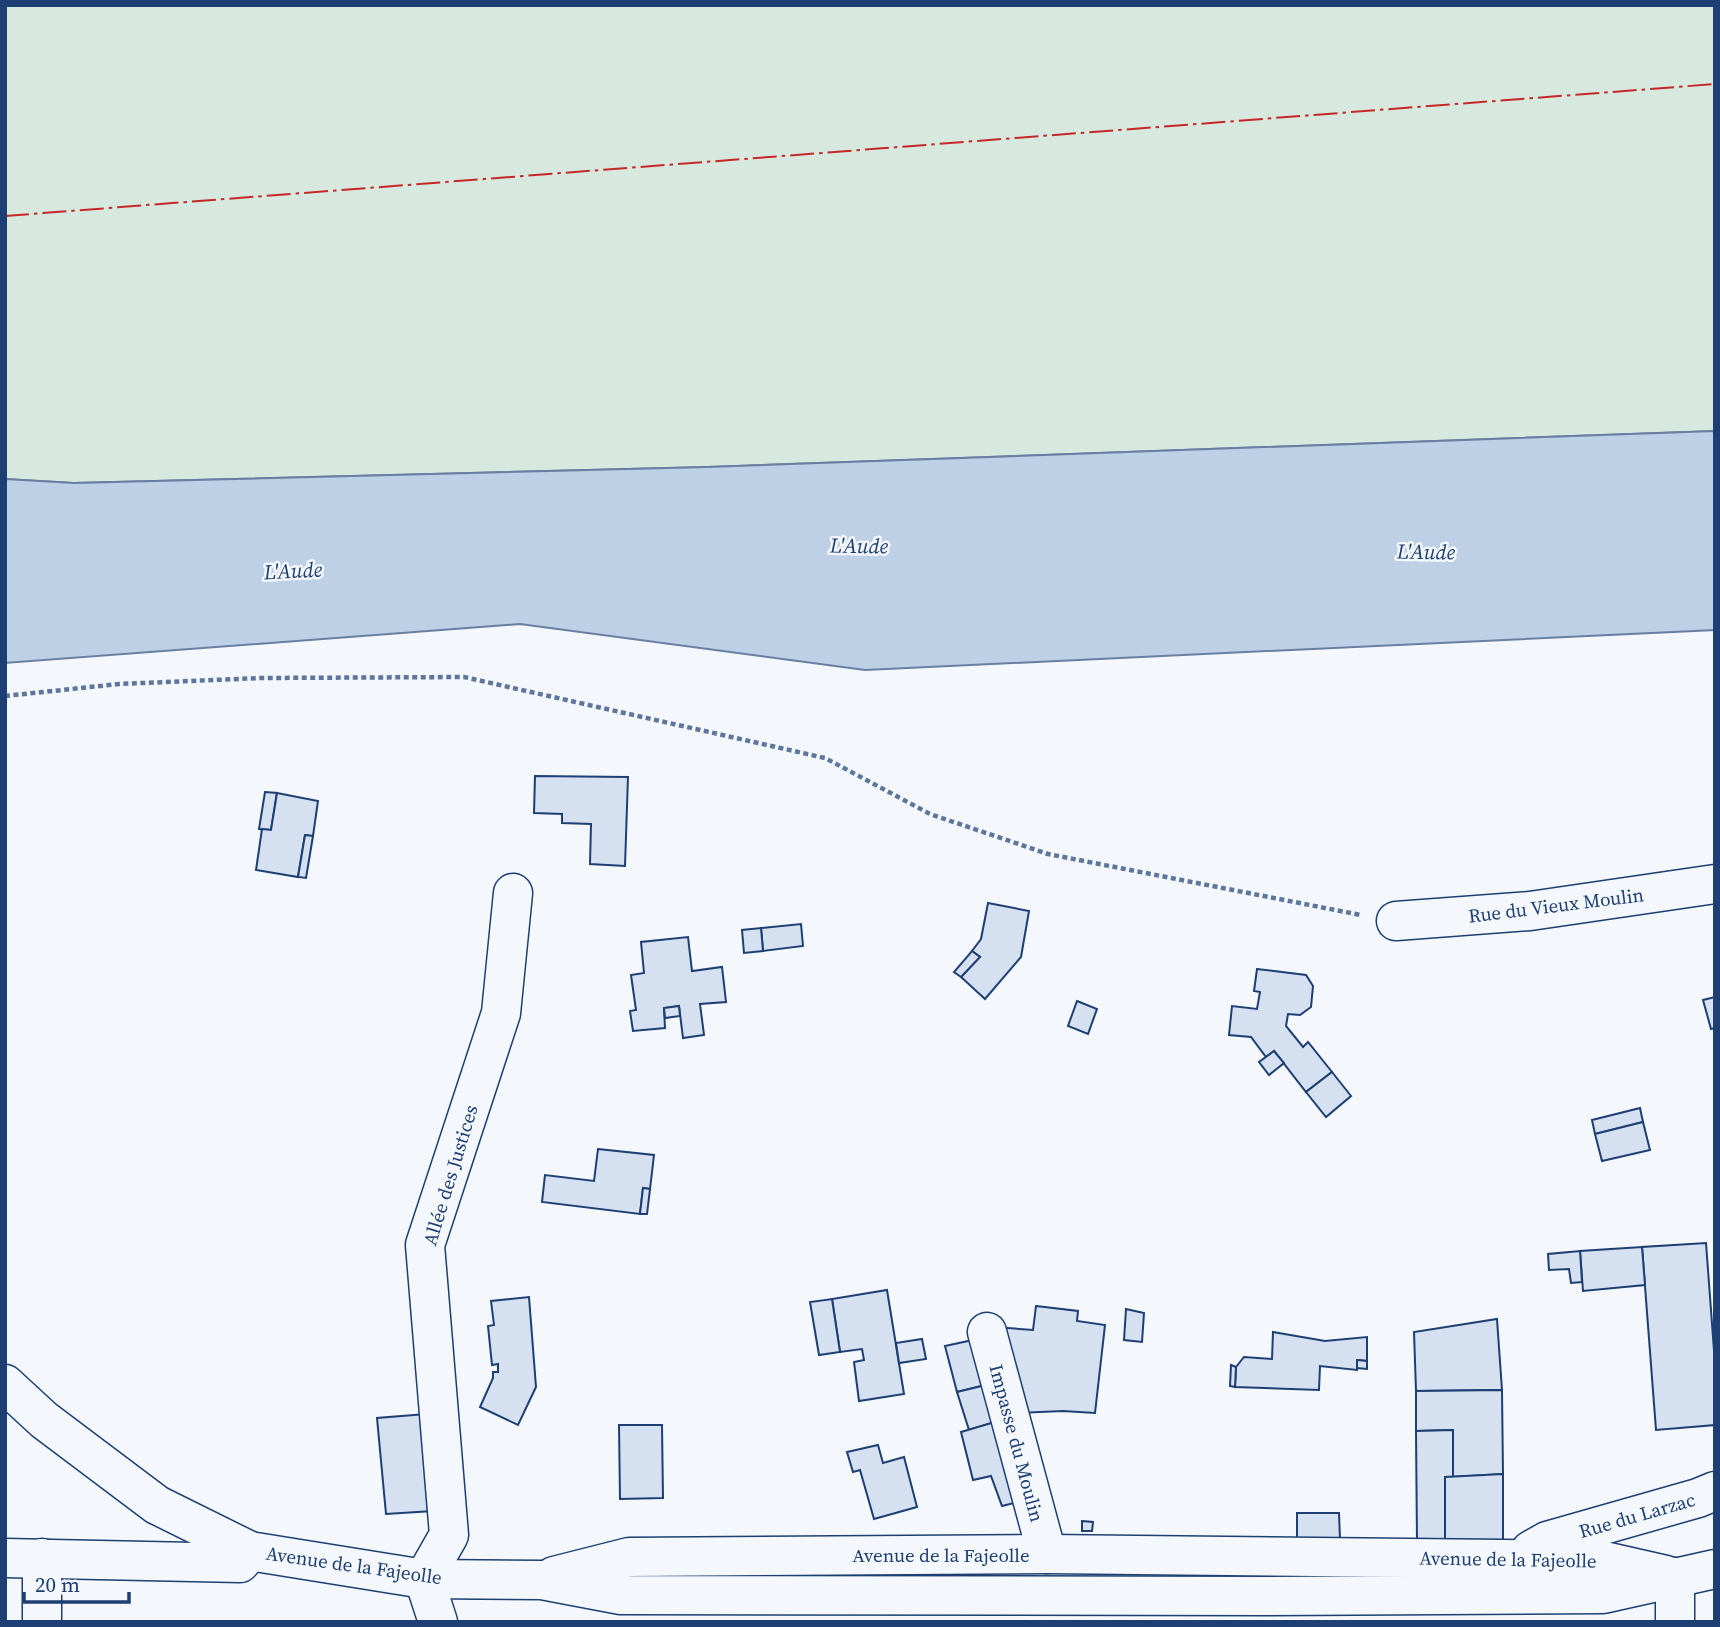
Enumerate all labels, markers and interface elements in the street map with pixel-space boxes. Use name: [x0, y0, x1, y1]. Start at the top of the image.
water label: L'Aude: [829, 530, 889, 561]
water label: L'Aude: [1396, 536, 1456, 567]
water label: L'Aude: [262, 554, 323, 587]
street label: Rue du Vieux Moulin: [1467, 881, 1645, 929]
street label: Allée des Justices: [416, 1101, 484, 1249]
street label: Impasse du Moulin: [983, 1361, 1051, 1525]
street label: Rue du Larzac: [1576, 1486, 1698, 1544]
street label: Avenue de la Fajeolle: [264, 1540, 444, 1590]
street label: Avenue de la Fajeolle: [852, 1542, 1030, 1568]
street label: Avenue de la Fajeolle: [1419, 1544, 1597, 1574]
scale bar: [24, 1560, 130, 1604]
text: 20 m: [35, 1570, 80, 1599]

